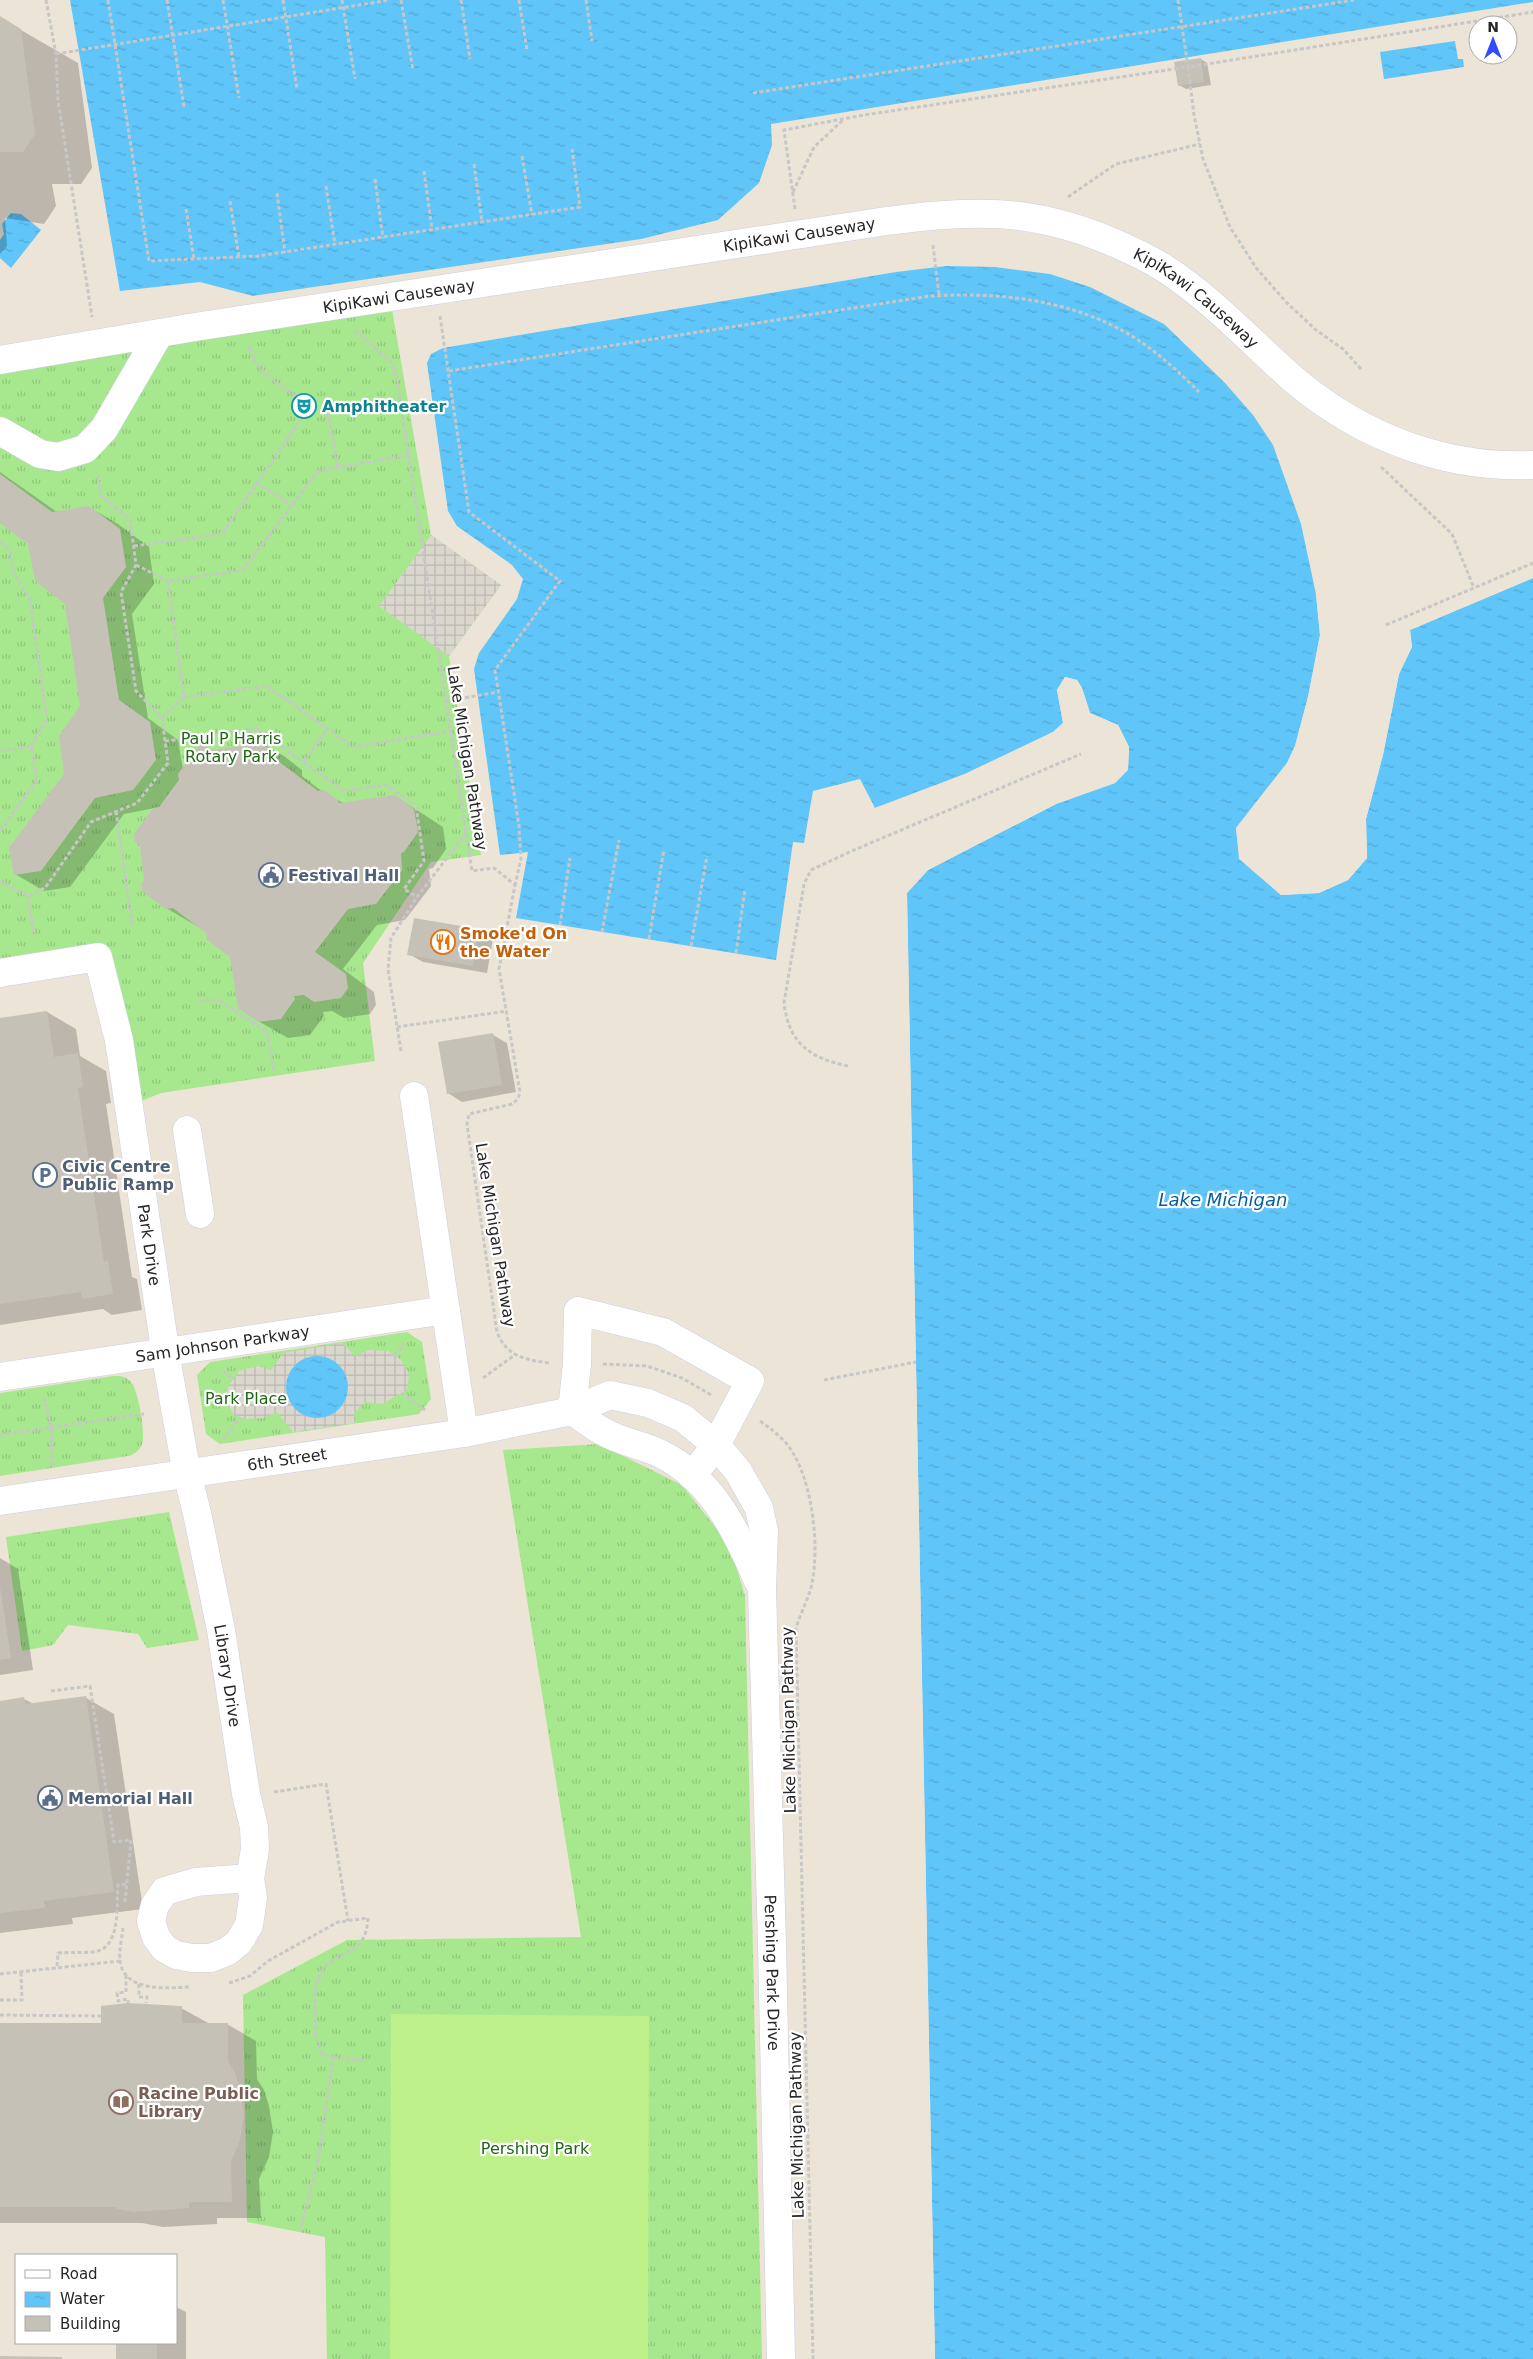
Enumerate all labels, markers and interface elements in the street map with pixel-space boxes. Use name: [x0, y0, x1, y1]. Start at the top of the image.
north arrow: [1468, 15, 1518, 65]
text: N: [1487, 19, 1499, 35]
street label: KipiKawi Causeway: [722, 214, 877, 256]
street label: KipiKawi Causeway: [1130, 244, 1263, 352]
street label: KipiKawi Causeway: [321, 275, 476, 317]
theatre icon: Amphitheater: [291, 393, 317, 419]
place label: Amphitheater: [322, 397, 447, 416]
street label: Lake Michigan Pathway: [444, 664, 491, 852]
park label: Paul P Harris Rotary Park: [181, 729, 281, 766]
public building icon: Festival Hall: [258, 862, 284, 888]
place label: Festival Hall: [288, 866, 399, 885]
place label: Smoke'd On the Water: [460, 924, 567, 961]
restaurant icon: Smoke'd On the Water: [430, 929, 456, 955]
street label: Lake Michigan Pathway: [472, 1141, 519, 1329]
place label: Civic Centre Public Ramp: [62, 1157, 174, 1194]
parking icon: Civic Centre Public Ramp: [32, 1162, 58, 1188]
water label: Lake Michigan: [1159, 1189, 1287, 1210]
street label: Park Drive: [134, 1203, 164, 1287]
street label: Sam Johnson Parkway: [134, 1322, 311, 1367]
park label: Park Place: [205, 1389, 287, 1408]
street label: 6th Street: [246, 1444, 328, 1475]
street label: Library Drive: [210, 1622, 245, 1728]
street label: Lake Michigan Pathway: [777, 1627, 800, 1813]
public building icon: Memorial Hall: [37, 1785, 63, 1811]
place label: Memorial Hall: [68, 1789, 193, 1808]
street label: Pershing Park Drive: [761, 1894, 783, 2051]
street label: Lake Michigan Pathway: [785, 2032, 808, 2218]
place label: Racine Public Library: [138, 2084, 259, 2121]
library icon: Racine Public Library: [108, 2089, 134, 2115]
park label: Pershing Park: [481, 2139, 590, 2158]
legend: [15, 2254, 178, 2344]
text: Road: [60, 2265, 98, 2283]
text: Water: [60, 2290, 105, 2308]
text: Building: [60, 2315, 121, 2333]

